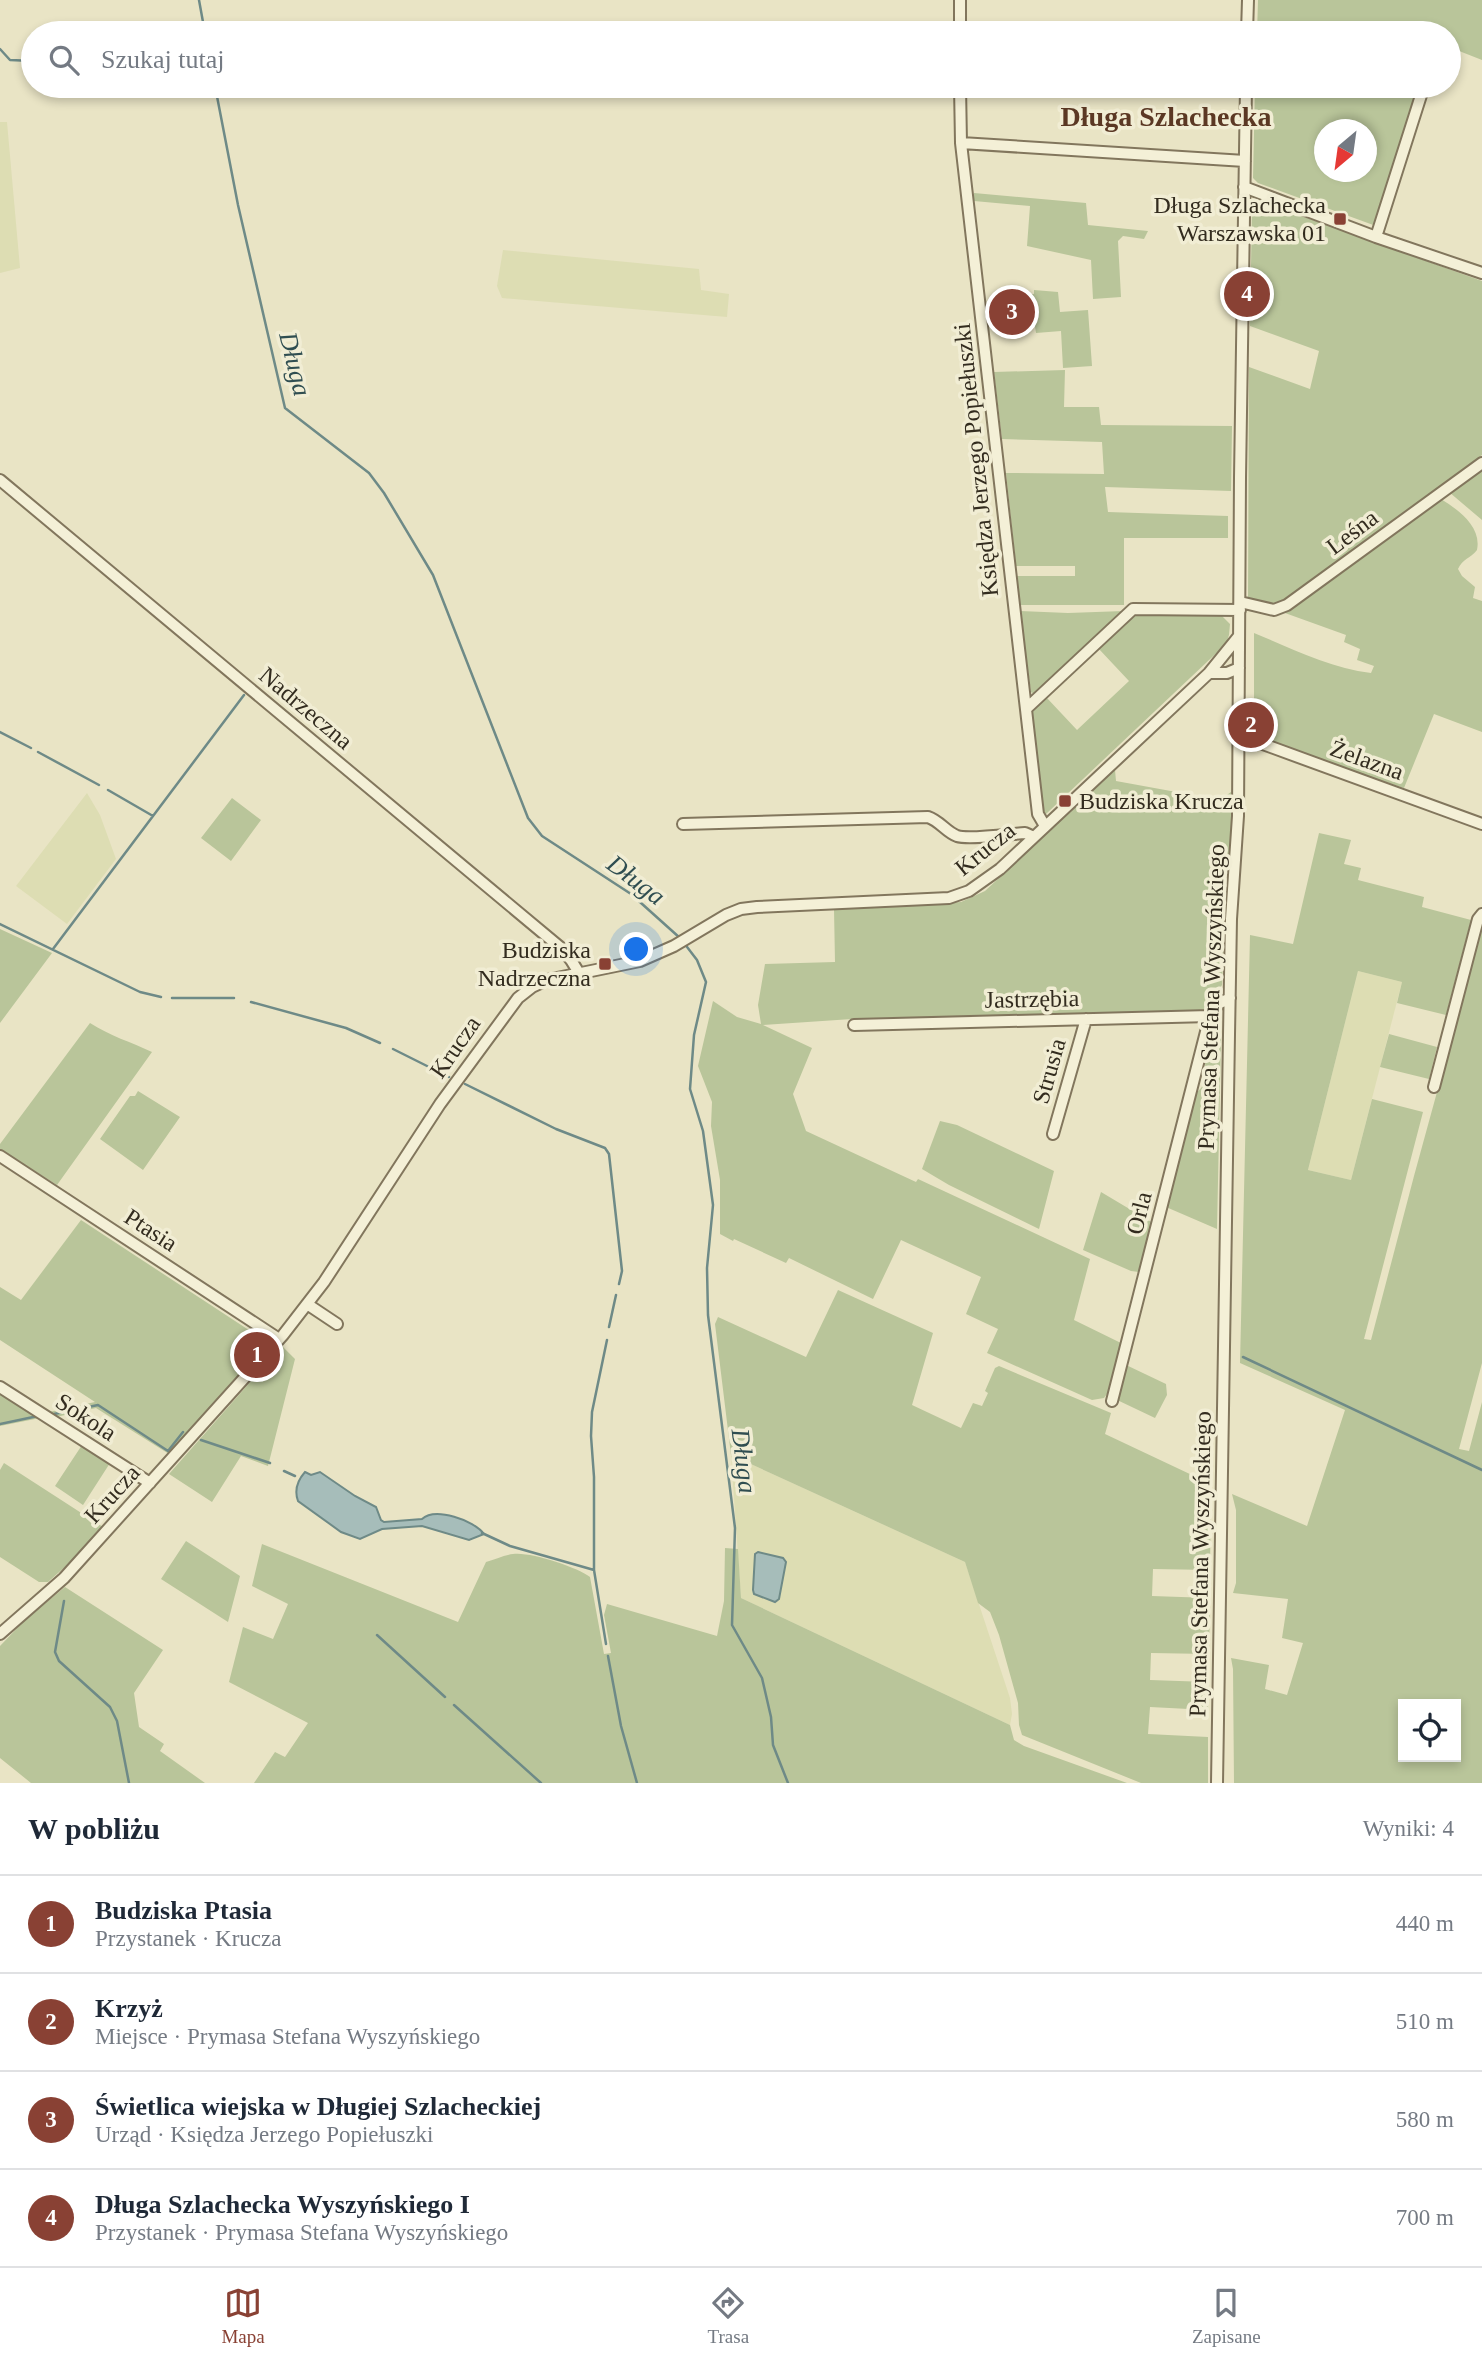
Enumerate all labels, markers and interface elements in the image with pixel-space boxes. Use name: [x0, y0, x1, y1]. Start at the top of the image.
search box: [21, 21, 1461, 98]
icon: search: [45, 41, 83, 79]
text: Szukaj tutaj: [101, 45, 224, 74]
district label: Długa Szlachecka: [1061, 101, 1271, 132]
north arrow: [1314, 119, 1377, 182]
place label: Długa Szlachecka Warszawska 01: [1153, 192, 1326, 246]
marker: Długa Szlachecka Warszawska 01: [1332, 211, 1348, 227]
pin: 4: [1224, 268, 1270, 320]
pin: 3: [989, 286, 1035, 338]
street label: Księdza Jerzego Popiełuszki: [949, 322, 1003, 598]
water label: Długa: [273, 328, 317, 399]
street label: Leśna: [1321, 504, 1383, 560]
street label: Nadrzeczna: [254, 662, 358, 755]
pin: 2: [1228, 699, 1274, 751]
street label: Żelazna: [1327, 735, 1407, 785]
place label: Budziska Krucza: [1079, 788, 1244, 814]
marker: Budziska Krucza: [1057, 793, 1073, 809]
street label: Krucza: [950, 817, 1020, 881]
street label: Prymasa Stefana Wyszyńskiego: [1193, 844, 1229, 1150]
water label: Długa: [601, 848, 671, 911]
your location: [619, 932, 653, 966]
place label: Budziska Nadrzeczna: [478, 937, 591, 991]
marker: Budziska Nadrzeczna: [597, 956, 613, 972]
street label: Jastrzębia: [984, 985, 1080, 1013]
street label: Krucza: [424, 1011, 486, 1083]
street label: Strusia: [1027, 1035, 1071, 1107]
street label: Orla: [1121, 1189, 1157, 1237]
street label: Ptasia: [120, 1203, 182, 1257]
pin: 1: [234, 1329, 280, 1381]
street label: Sokola: [51, 1388, 121, 1446]
street label: Prymasa Stefana Wyszyńskiego: [1184, 1411, 1216, 1717]
water label: Długa: [726, 1426, 762, 1495]
street label: Krucza: [79, 1459, 145, 1528]
map controls: [1398, 1699, 1461, 1762]
button: locate: [1398, 1699, 1461, 1762]
text: W pobliżu: [28, 1812, 160, 1845]
text: Wyniki: 4: [1363, 1816, 1454, 1841]
text: Budziska Ptasia: [95, 1896, 272, 1925]
text: 1: [45, 1911, 57, 1936]
text: 440 m: [1396, 1911, 1454, 1936]
text: Przystanek · Krucza: [95, 1926, 281, 1951]
text: Krzyż: [95, 1994, 163, 2023]
text: 2: [45, 2009, 57, 2034]
text: 510 m: [1396, 2009, 1454, 2034]
text: Miejsce · Prymasa Stefana Wyszyńskiego: [95, 2024, 480, 2049]
text: Świetlica wiejska w Długiej Szlacheckiej: [95, 2092, 541, 2121]
text: 3: [45, 2107, 57, 2132]
text: 580 m: [1396, 2107, 1454, 2132]
text: Urząd · Księdza Jerzego Popiełuszki: [95, 2122, 434, 2147]
text: Długa Szlachecka Wyszyńskiego I: [95, 2190, 470, 2219]
text: 4: [45, 2205, 57, 2230]
text: 700 m: [1396, 2205, 1454, 2230]
text: Przystanek · Prymasa Stefana Wyszyńskiego: [95, 2220, 508, 2245]
tab: Mapa: [221, 2284, 265, 2348]
tab: Trasa: [708, 2284, 749, 2348]
tab: Zapisane: [1192, 2284, 1261, 2348]

